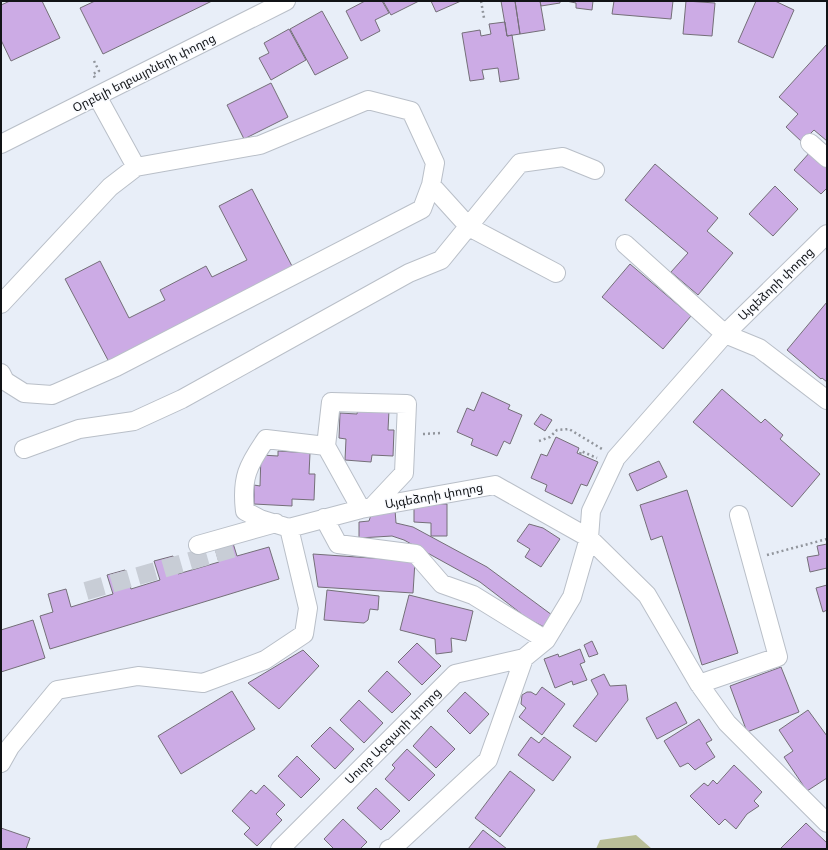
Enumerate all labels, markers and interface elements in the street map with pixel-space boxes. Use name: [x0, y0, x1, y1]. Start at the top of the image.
street label: Օրբելի եղբայրների փողոց: [69, 29, 219, 118]
street label: Այգեձորի փողոց: [734, 243, 819, 326]
street label: Այգեձորի փողոց: [384, 479, 485, 514]
street label: Սուրբ Աբգարի փողոց: [341, 684, 446, 789]

